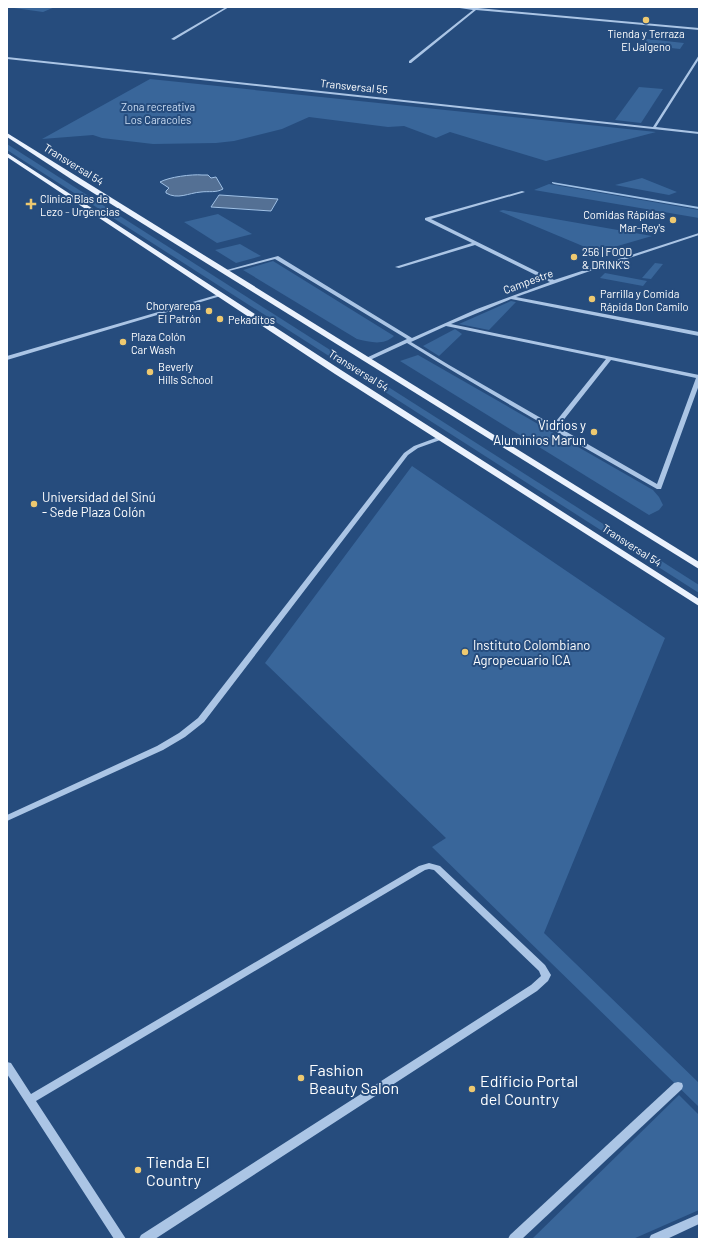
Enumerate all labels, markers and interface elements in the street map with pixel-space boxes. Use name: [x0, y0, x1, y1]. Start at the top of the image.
marker: Tienda y Terraza El Jalgeno: [641, 15, 651, 25]
place label: Tienda y Terraza El Jalgeno: [607, 27, 685, 53]
street label: Transversal 55: [320, 76, 389, 96]
park label: Zona recreativa Los Caracoles: [121, 100, 195, 126]
street label: Transversal 54: [42, 140, 106, 188]
place label: Clínica Blas de Lezo - Urgencias: [40, 192, 120, 218]
marker: Clínica Blas de Lezo - Urgencias: [25, 198, 37, 210]
place label: Comidas Rápidas Mar-Rey's: [583, 208, 665, 234]
marker: Comidas Rápidas Mar-Rey's: [668, 215, 678, 225]
place label: 256 | FOOD & DRINK'S: [582, 245, 632, 271]
marker: 256 | FOOD & DRINK'S: [569, 252, 579, 262]
street label: Campestre: [501, 266, 555, 296]
place label: Parrilla y Comida Rápida Don Camilo: [600, 287, 689, 313]
marker: Parrilla y Comida Rápida Don Camilo: [587, 294, 597, 304]
place label: Choryarepa El Patrón: [146, 299, 201, 325]
marker: Choryarepa El Patrón: [204, 306, 214, 316]
place label: Pekaditos: [228, 313, 275, 326]
marker: Pekaditos: [215, 314, 225, 324]
place label: Plaza Colón Car Wash: [131, 330, 185, 356]
marker: Plaza Colón Car Wash: [118, 337, 128, 347]
street label: Transversal 54: [327, 346, 391, 394]
place label: Beverly Hills School: [158, 360, 213, 386]
marker: Beverly Hills School: [145, 367, 155, 377]
place label: Vidrios y Aluminios Marun: [493, 417, 586, 448]
marker: Vidrios y Aluminios Marun: [589, 427, 599, 437]
place label: Universidad del Sinú - Sede Plaza Colón: [42, 489, 156, 520]
marker: Universidad del Sinú - Sede Plaza Colón: [29, 499, 39, 509]
street label: Transversal 54: [600, 521, 664, 569]
place label: Instituto Colombiano Agropecuario ICA: [473, 637, 590, 668]
marker: Instituto Colombiano Agropecuario ICA: [460, 647, 470, 657]
place label: Fashion Beauty Salon: [309, 1060, 399, 1097]
place label: Edificio Portal del Country: [480, 1071, 578, 1108]
marker: Fashion Beauty Salon: [296, 1073, 306, 1083]
marker: Edificio Portal del Country: [467, 1084, 477, 1094]
place label: Tienda El Country: [146, 1152, 209, 1189]
marker: Tienda El Country: [133, 1165, 143, 1175]

